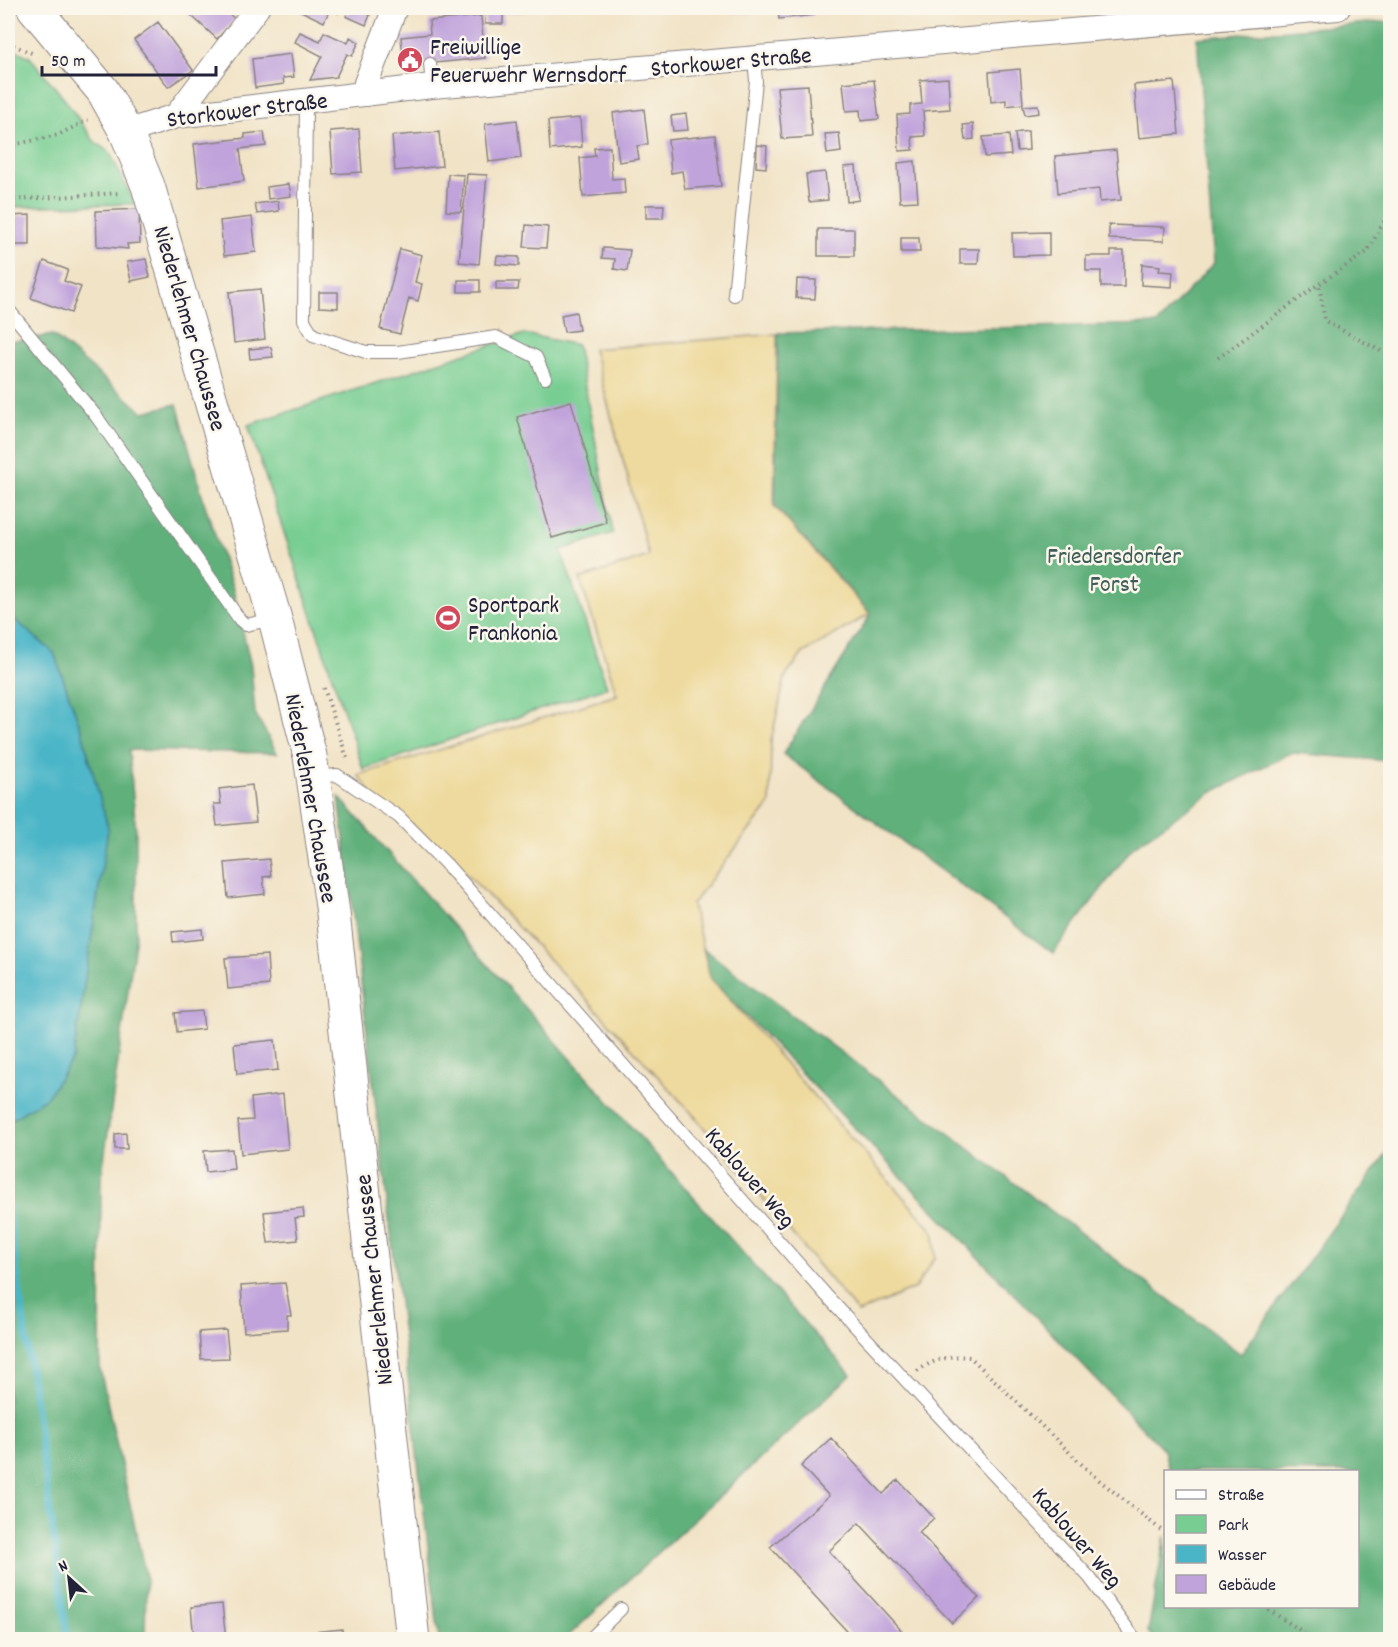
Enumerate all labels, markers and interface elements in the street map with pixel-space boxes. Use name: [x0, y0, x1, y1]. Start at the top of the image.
place label: Freiwillige Feuerwehr Wernsdorf: [430, 32, 627, 94]
scale bar: [42, 39, 216, 77]
street label: Storkower Straße: [649, 40, 813, 88]
public building icon: Freiwillige Feuerwehr Wernsdorf: [395, 45, 425, 75]
text: 50 m: [51, 50, 86, 75]
street label: Storkower Straße: [165, 85, 330, 139]
street label: Niederlehmer Chaussee: [143, 222, 234, 435]
park label: Friedersdorfer Forst: [1047, 541, 1181, 603]
place label: Sportpark Frankonia: [468, 590, 559, 652]
sports icon: Sportpark Frankonia: [433, 603, 463, 633]
street label: Niederlehmer Chaussee: [274, 691, 344, 906]
street label: Kablower Weg: [695, 1121, 802, 1237]
street label: Niederlehmer Chaussee: [348, 1172, 404, 1387]
legend: [1164, 1470, 1359, 1608]
street label: Kablower Weg: [1022, 1481, 1129, 1597]
text: Straße: [1218, 1484, 1264, 1509]
text: Park: [1218, 1514, 1249, 1539]
text: Wasser: [1218, 1544, 1267, 1569]
north arrow: [39, 1548, 99, 1608]
text: N: [55, 1555, 72, 1579]
text: Gebäude: [1218, 1574, 1276, 1599]

